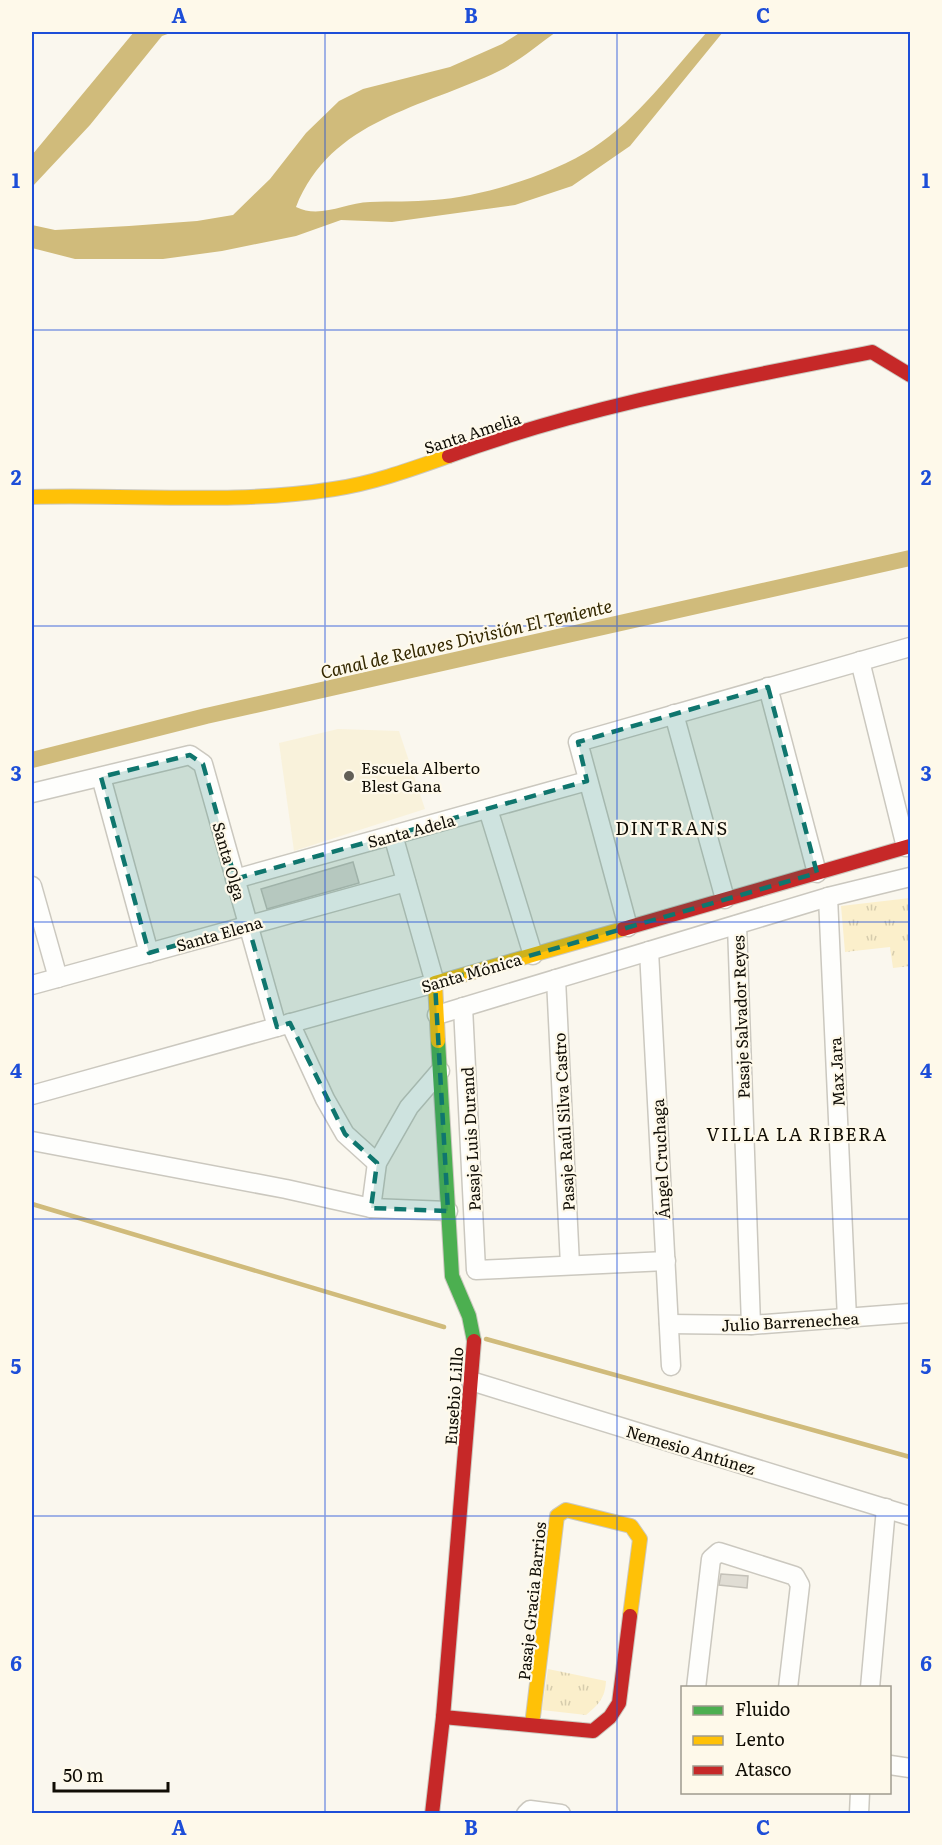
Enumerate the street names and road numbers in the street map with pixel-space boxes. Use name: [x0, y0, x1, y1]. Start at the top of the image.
street label: Santa Amelia: [421, 405, 524, 459]
street label: Santa Adela: [365, 807, 458, 853]
street label: Santa Olga: [207, 819, 253, 904]
street label: Santa Elena: [173, 909, 265, 957]
street label: Pasaje Salvador Reyes: [725, 935, 755, 1099]
street label: Santa Mónica: [418, 946, 524, 998]
street label: Pasaje Raúl Silva Castro: [546, 1032, 580, 1212]
street label: Max Jara: [822, 1036, 850, 1107]
street label: Pasaje Luis Durand: [454, 1066, 486, 1212]
street label: Ángel Cruchaga: [645, 1098, 675, 1220]
street label: Julio Barrenechea: [720, 1305, 860, 1337]
street label: Eusebio Lillo: [438, 1346, 468, 1446]
street label: Nemesio Antúnez: [624, 1418, 759, 1480]
street label: Pasaje Gracia Barrios: [511, 1521, 551, 1681]

